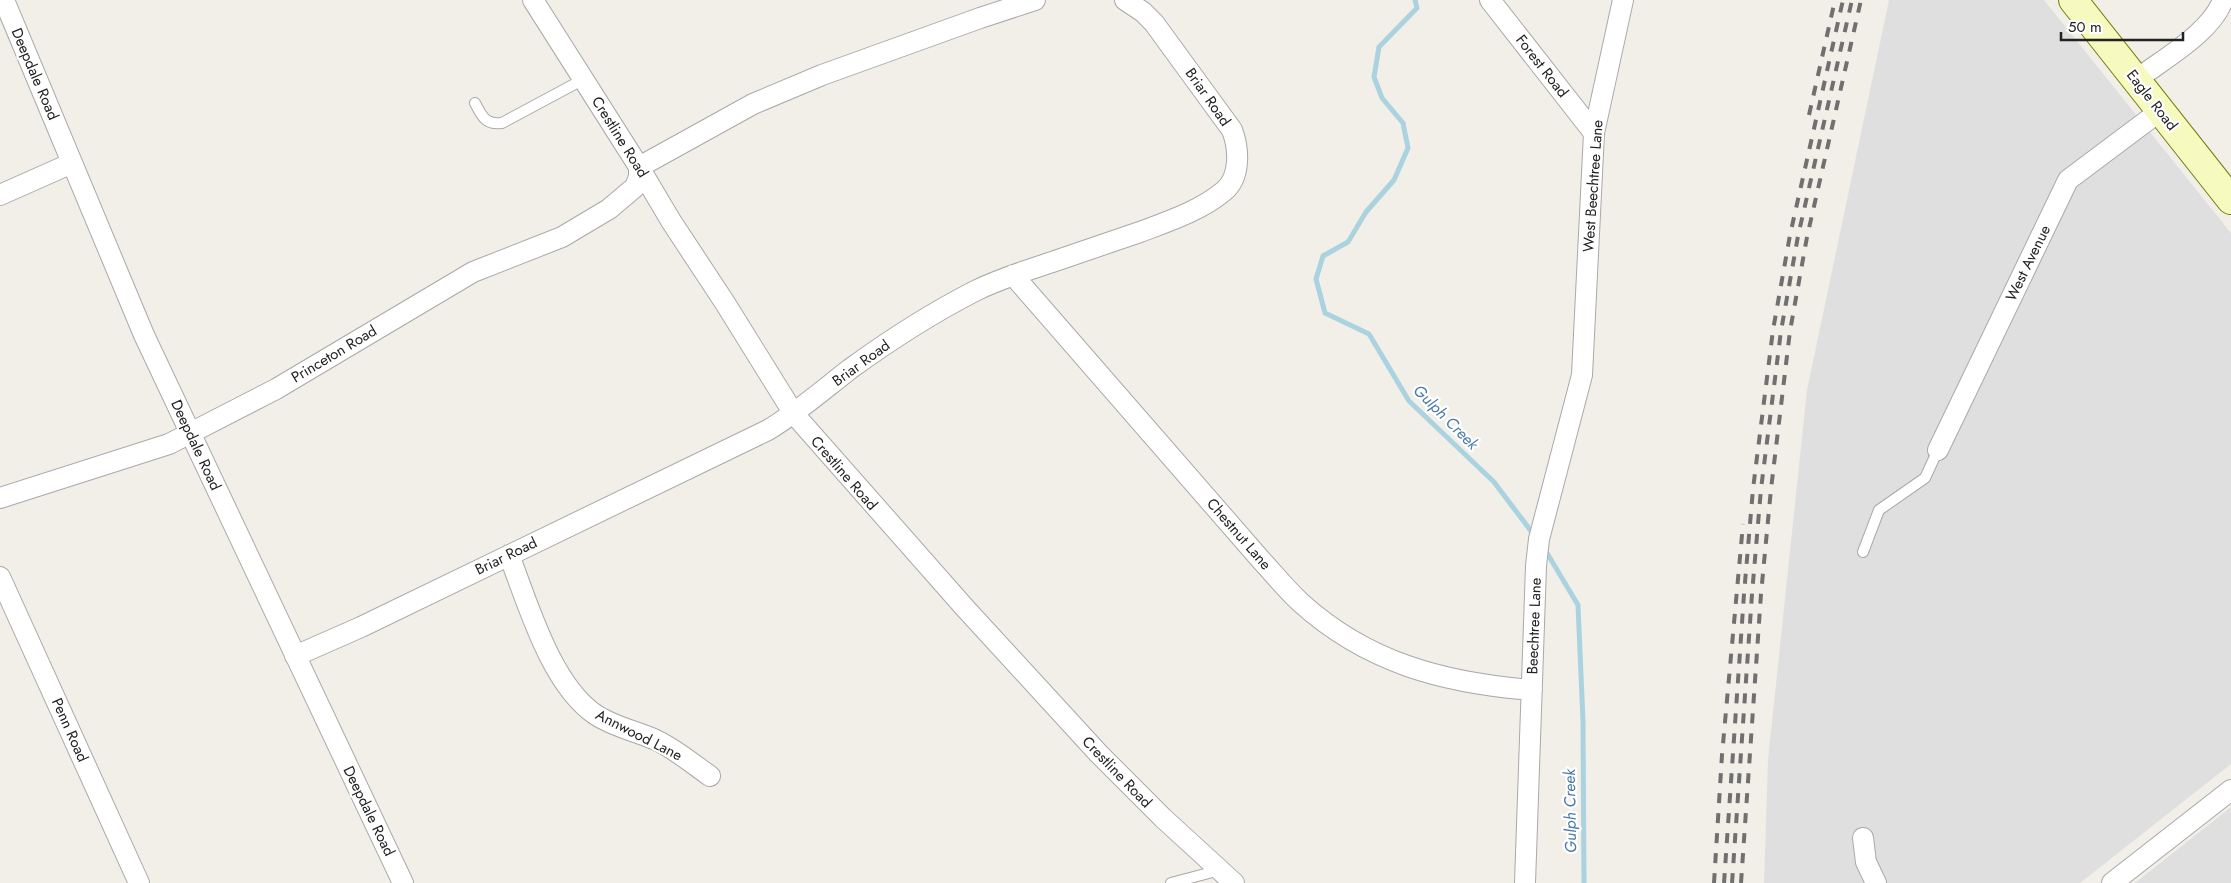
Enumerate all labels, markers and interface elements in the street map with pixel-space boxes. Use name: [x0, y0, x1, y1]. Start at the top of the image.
scale bar: [2061, 10, 2184, 42]
text: 50 m: [2068, 16, 2102, 38]
street label: Deepdale Road: [6, 25, 64, 123]
street label: Forest Road: [1510, 30, 1574, 102]
street label: Briar Road: [1180, 63, 1236, 131]
street label: Eagle Road: [2121, 65, 2183, 135]
street label: Crestline Road: [586, 92, 654, 182]
street label: West Beechtree Lane: [1577, 119, 1609, 253]
street label: West Avenue: [2000, 221, 2056, 305]
street label: Princeton Road: [287, 320, 381, 388]
street label: Briar Road: [828, 335, 894, 391]
water label: Gulph Creek: [1408, 379, 1485, 456]
street label: Deepdale Road: [165, 396, 227, 494]
street label: Crestline Road: [805, 431, 883, 515]
street label: Chestnut Lane: [1202, 493, 1277, 575]
street label: Briar Road: [471, 532, 541, 580]
street label: Beechtree Lane: [1521, 577, 1547, 675]
street label: Penn Road: [46, 694, 94, 766]
street label: Annwood Lane: [592, 704, 686, 766]
street label: Crestline Road: [1077, 731, 1157, 813]
street label: Deepdale Road: [338, 762, 400, 860]
water label: Gulph Creek: [1558, 768, 1582, 853]

